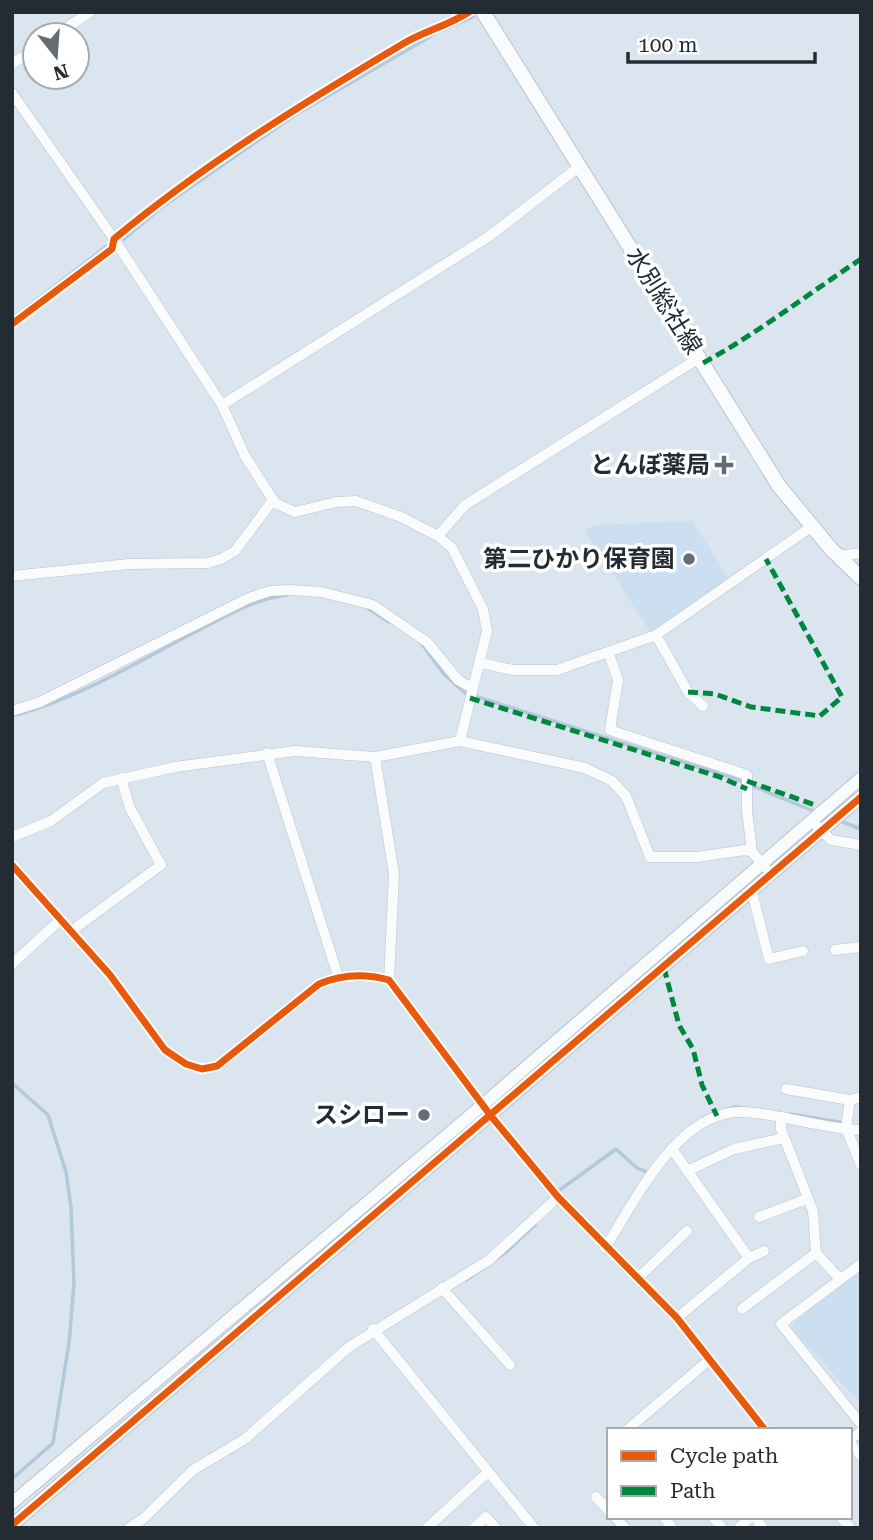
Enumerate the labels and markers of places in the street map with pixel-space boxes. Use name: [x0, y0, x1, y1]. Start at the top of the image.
place label: とんぼ薬局: [590, 451, 710, 479]
marker: とんぼ薬局: [716, 457, 732, 473]
place label: 第二ひかり保育園: [483, 545, 675, 573]
marker: 第二ひかり保育園: [681, 551, 697, 567]
place label: スシロー: [314, 1101, 410, 1129]
marker: スシロー: [416, 1107, 432, 1123]

